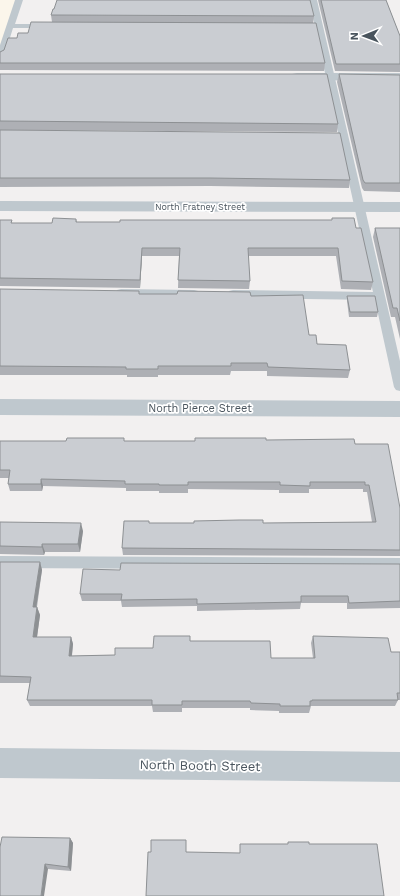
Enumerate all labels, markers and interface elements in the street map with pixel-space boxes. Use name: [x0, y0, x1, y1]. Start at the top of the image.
north arrow: [344, 16, 384, 56]
text: N: [348, 32, 361, 40]
street label: North Fratney Street: [155, 202, 245, 212]
street label: North Pierce Street: [148, 402, 252, 415]
street label: North Booth Street: [139, 757, 261, 774]

